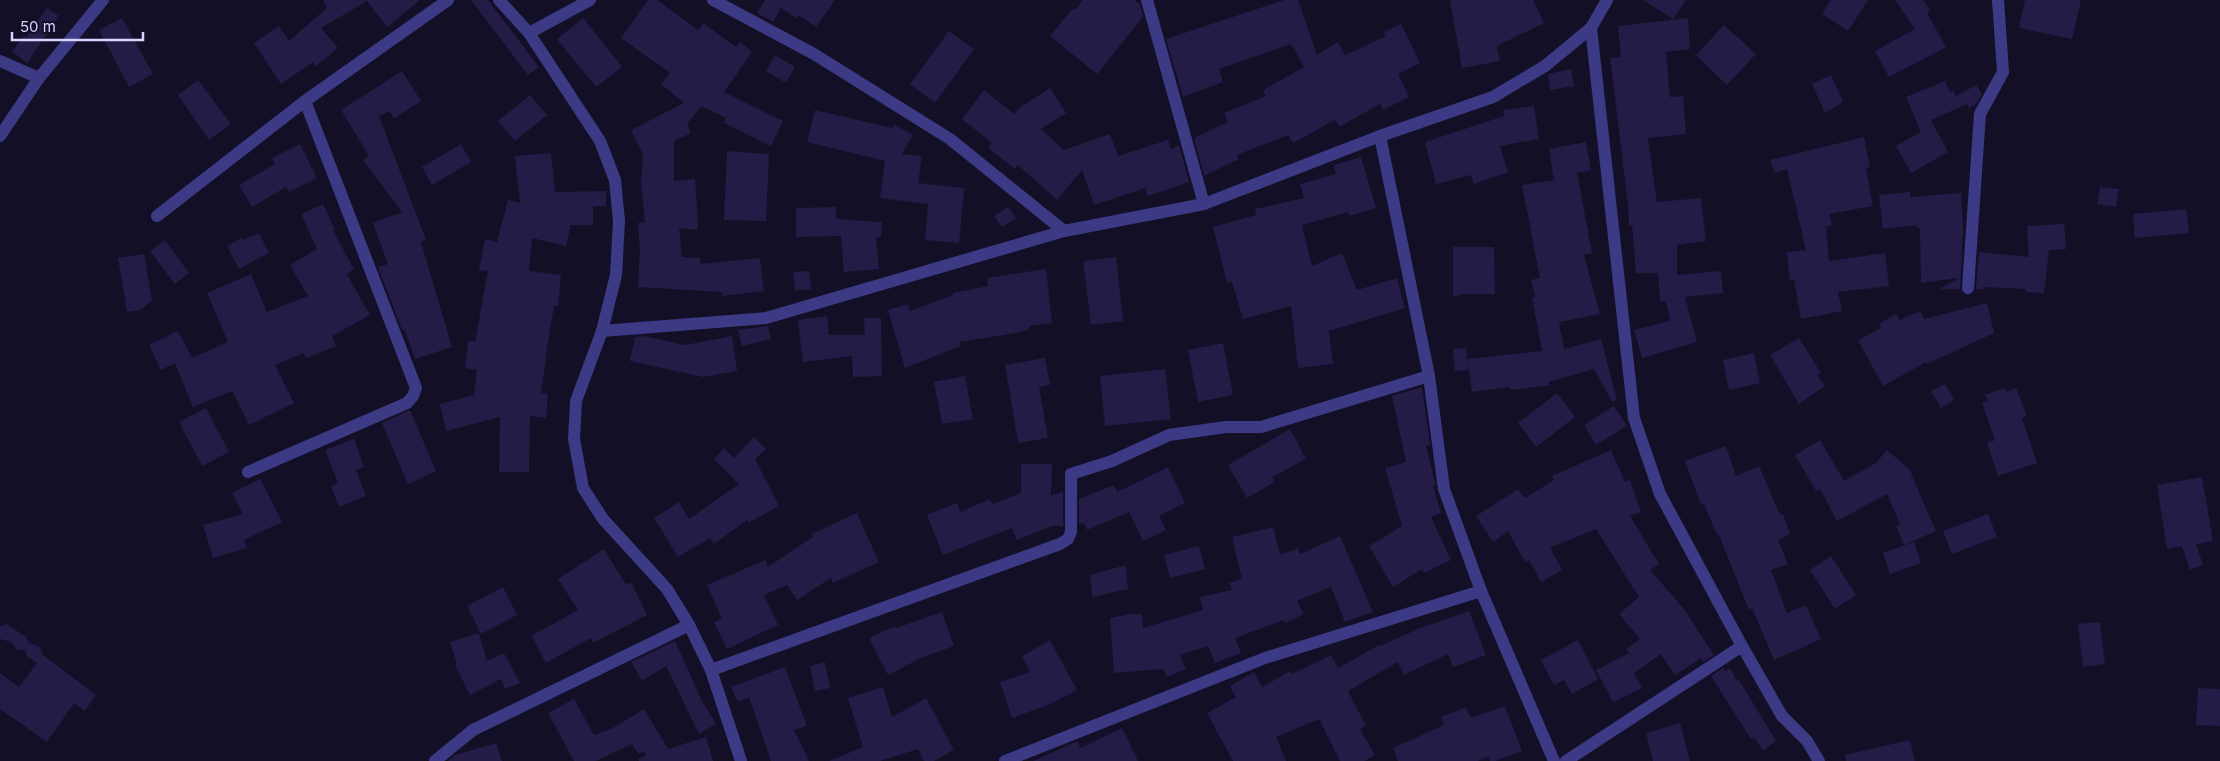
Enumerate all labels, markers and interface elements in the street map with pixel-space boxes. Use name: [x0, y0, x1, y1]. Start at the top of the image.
scale bar: [12, 10, 144, 42]
text: 50 m: [20, 17, 56, 36]

